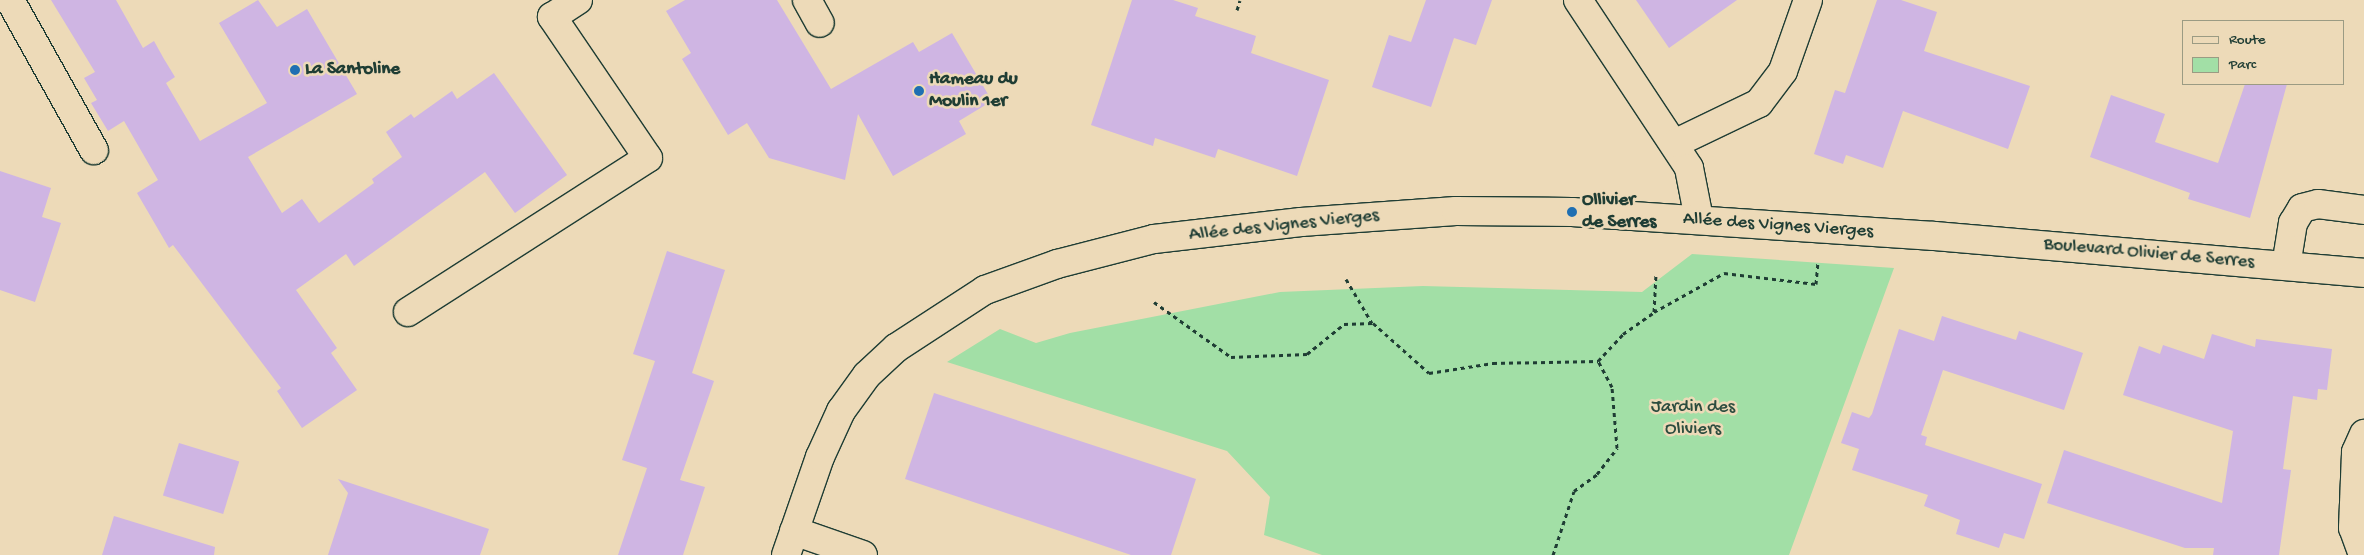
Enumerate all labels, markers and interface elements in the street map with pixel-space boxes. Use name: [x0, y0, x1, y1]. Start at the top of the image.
legend: [2182, 20, 2344, 85]
text: Route: [2229, 31, 2266, 49]
text: Parc: [2229, 56, 2256, 74]
place label: La Santoline: [305, 59, 400, 81]
marker: La Santoline: [289, 64, 301, 76]
place label: Hameau du Moulin 1er: [929, 69, 1018, 113]
marker: Hameau du Moulin 1er: [913, 85, 925, 97]
place label: Ollivier de Serres: [1582, 190, 1656, 234]
street label: Allée des Vignes Vierges: [1188, 205, 1380, 247]
marker: Ollivier de Serres: [1566, 206, 1578, 218]
street label: Allée des Vignes Vierges: [1682, 208, 1874, 244]
street label: Boulevard Olivier de Serres: [2043, 233, 2255, 275]
park label: Jardin des Oliviers: [1651, 397, 1735, 441]

